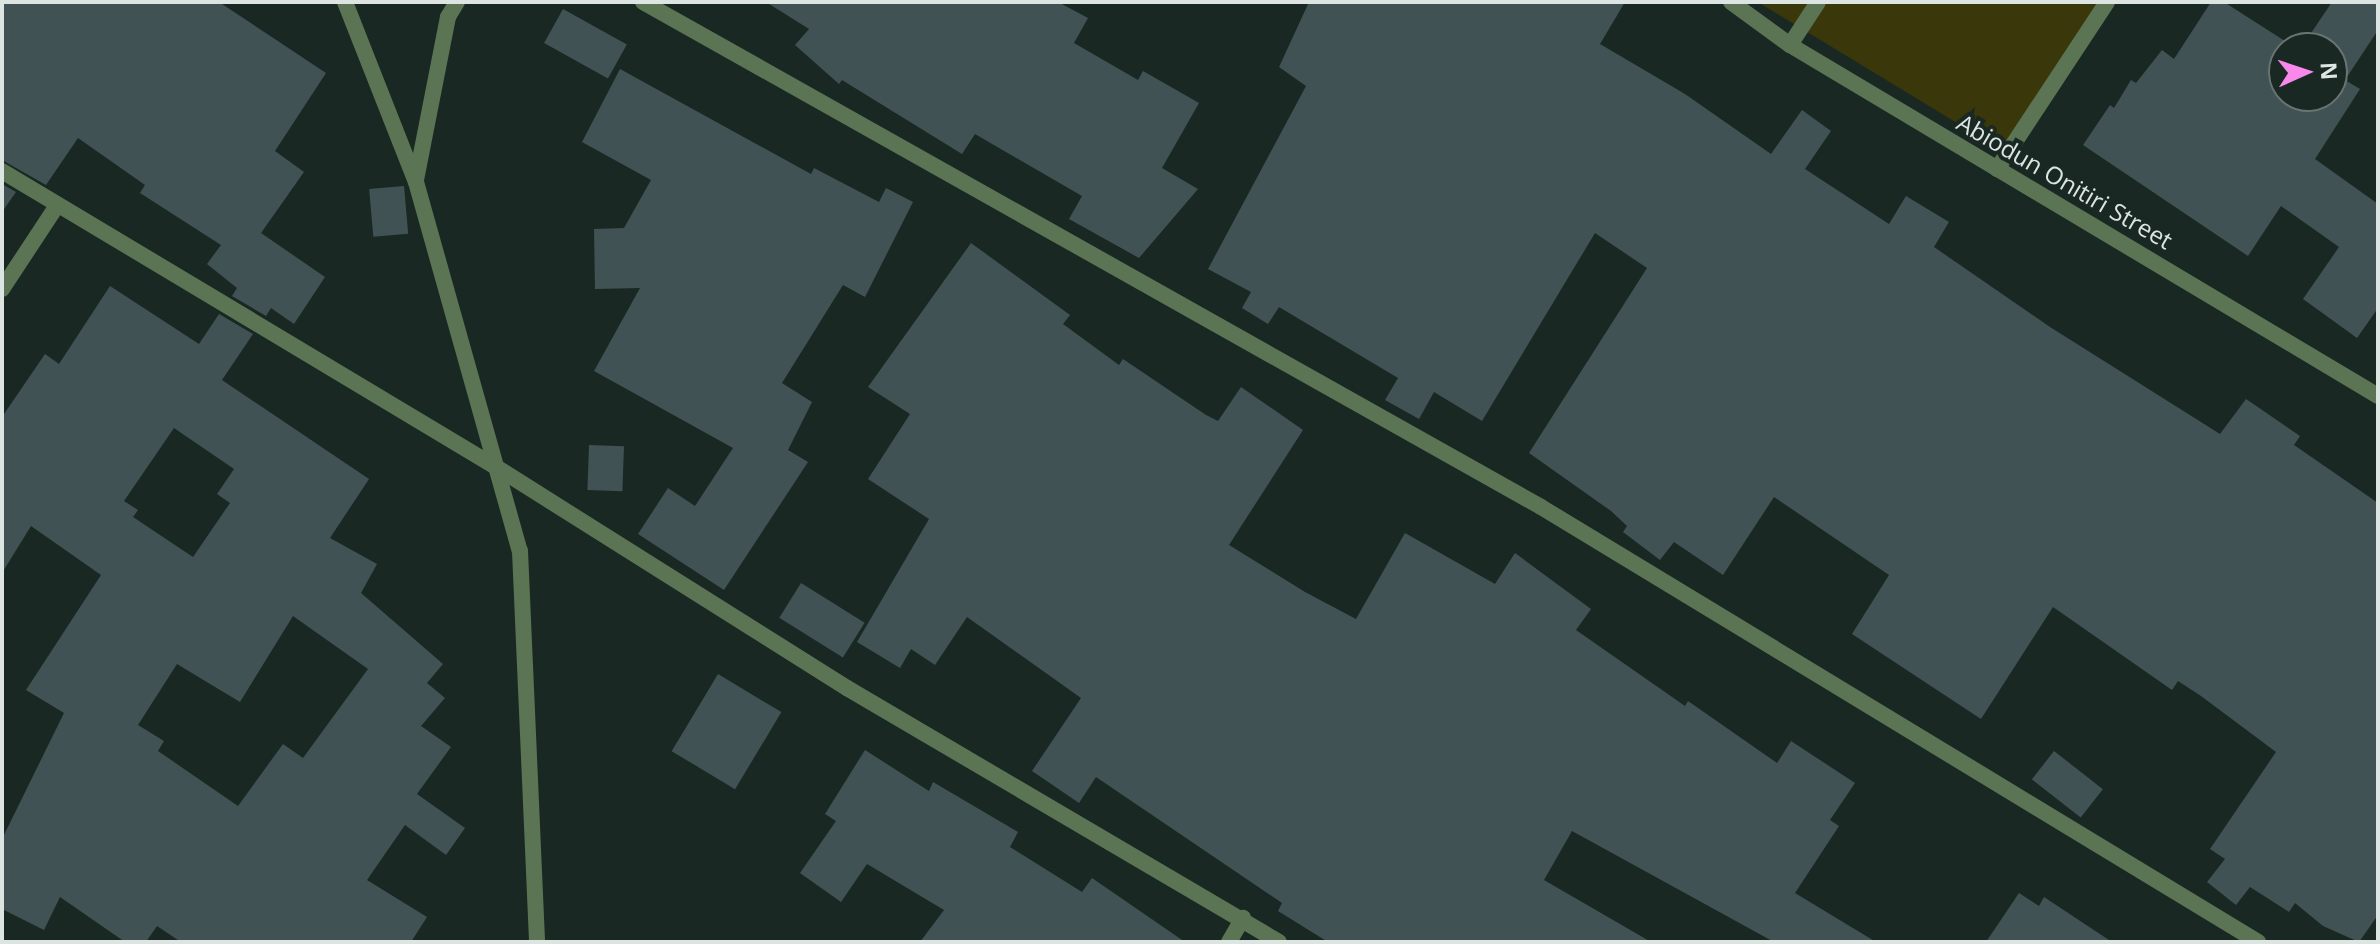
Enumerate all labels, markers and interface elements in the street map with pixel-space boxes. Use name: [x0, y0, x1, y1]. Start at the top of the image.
north arrow: [2268, 32, 2348, 112]
text: N: [2315, 61, 2345, 81]
street label: Abiodun Onitiri Street: [1952, 108, 2178, 254]

